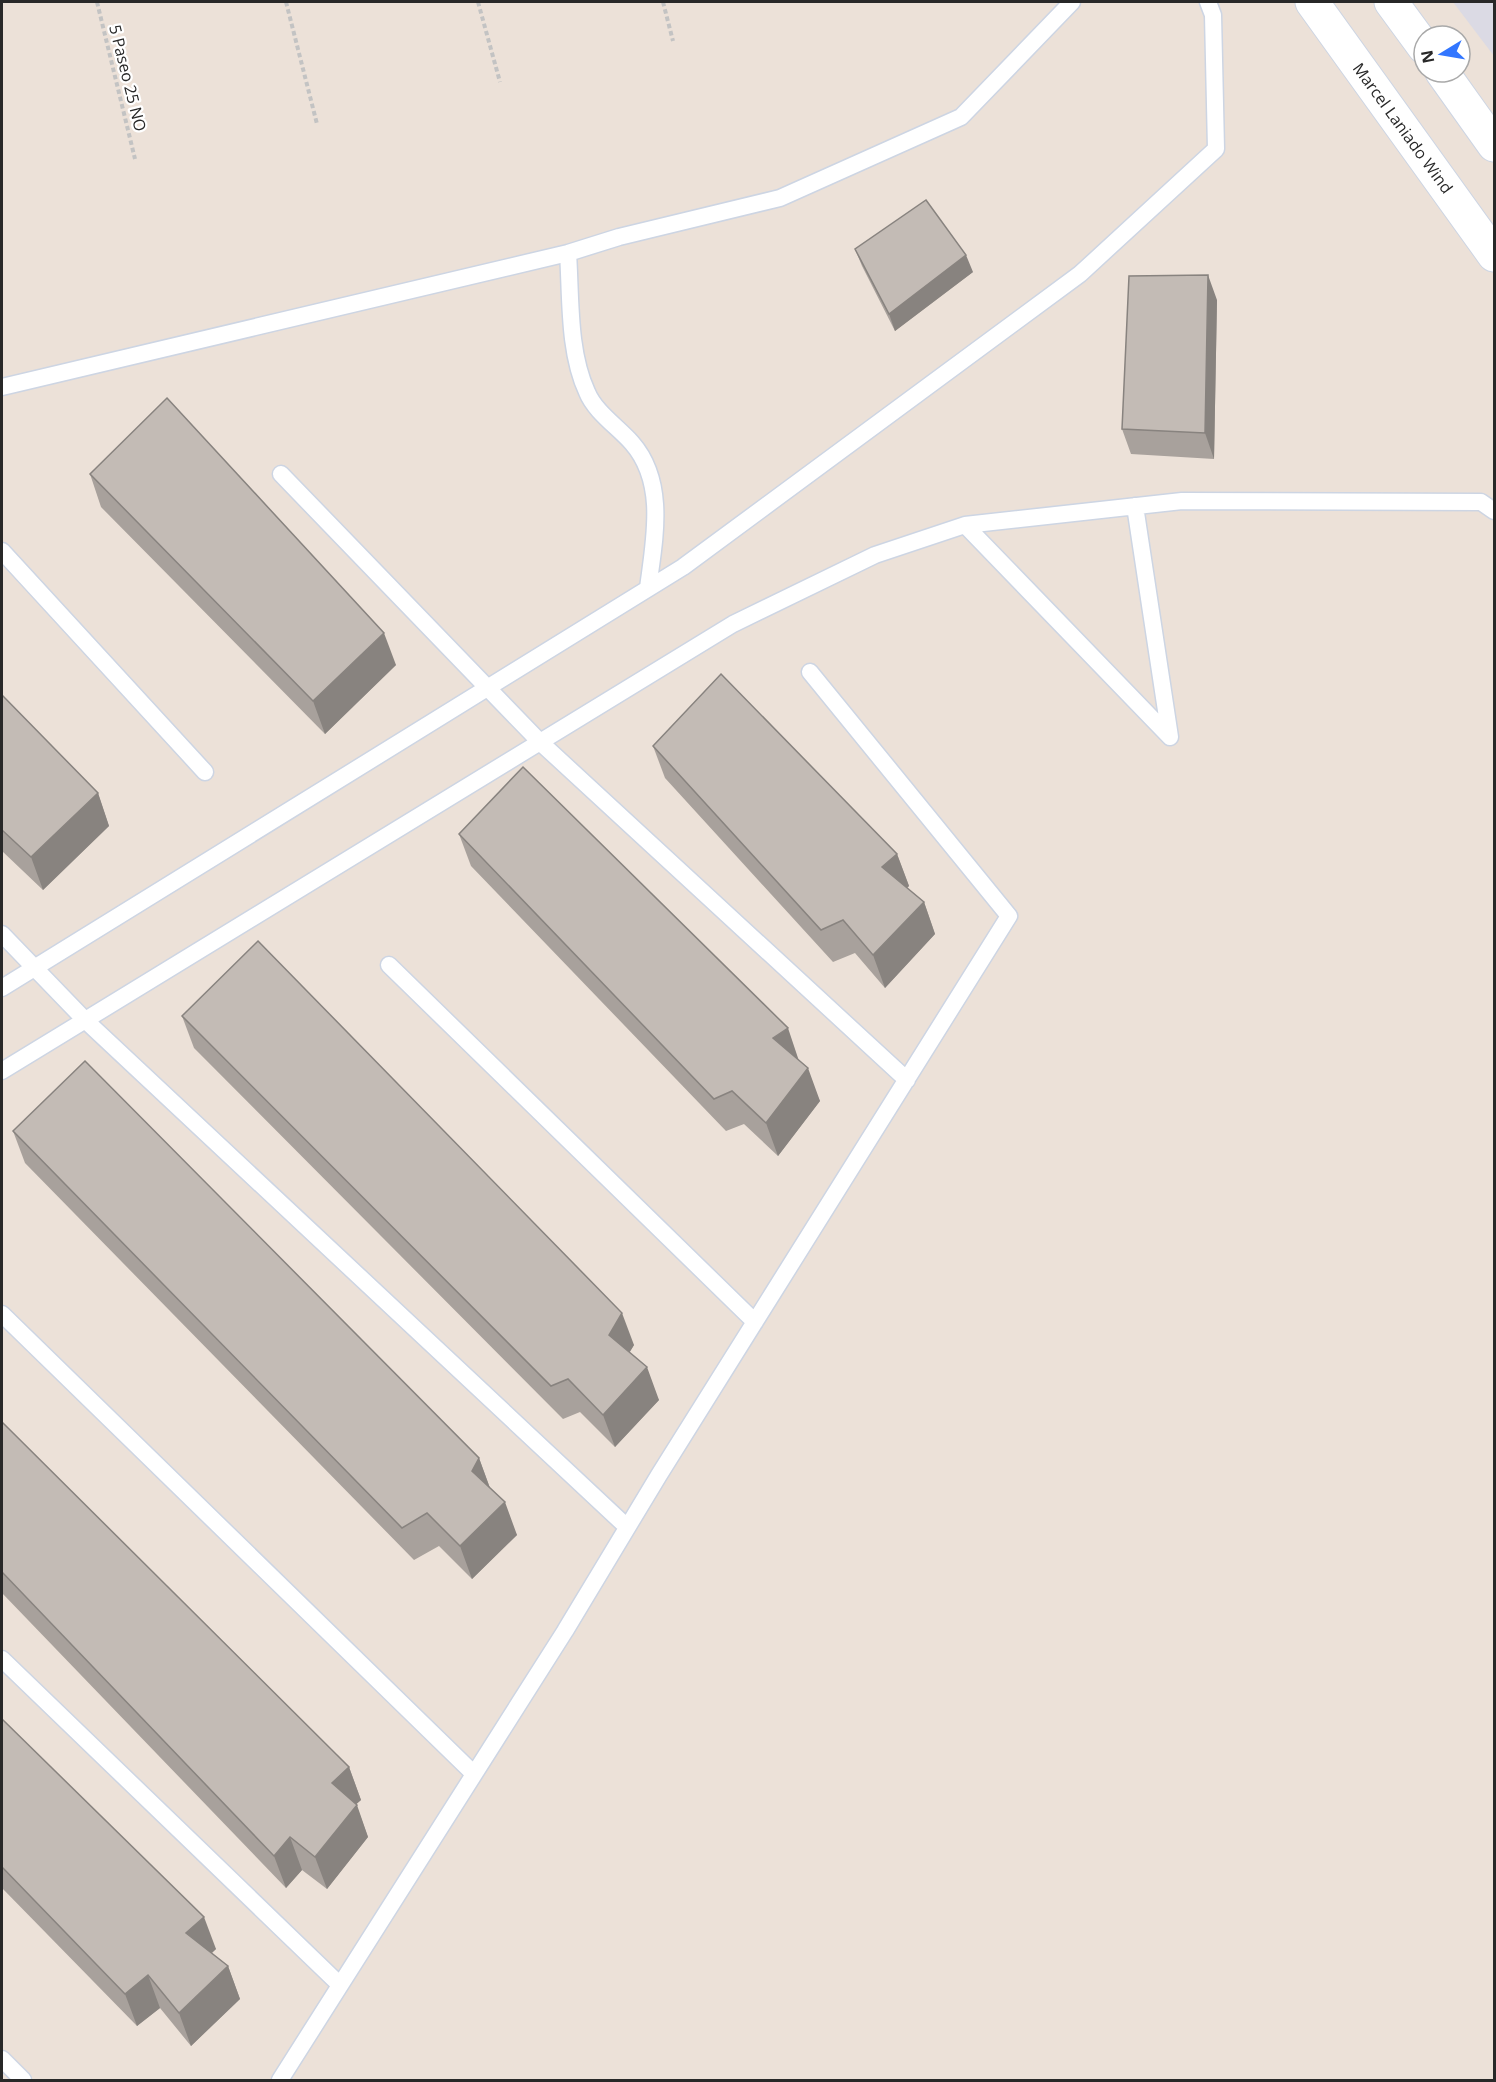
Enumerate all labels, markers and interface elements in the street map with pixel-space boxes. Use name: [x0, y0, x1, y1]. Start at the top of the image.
street label: 5 Paseo 25 NO: [104, 22, 152, 134]
north arrow: [1412, 24, 1472, 84]
text: N: [1415, 48, 1439, 65]
street label: Marcel Laniado Wind: [1348, 58, 1458, 198]

